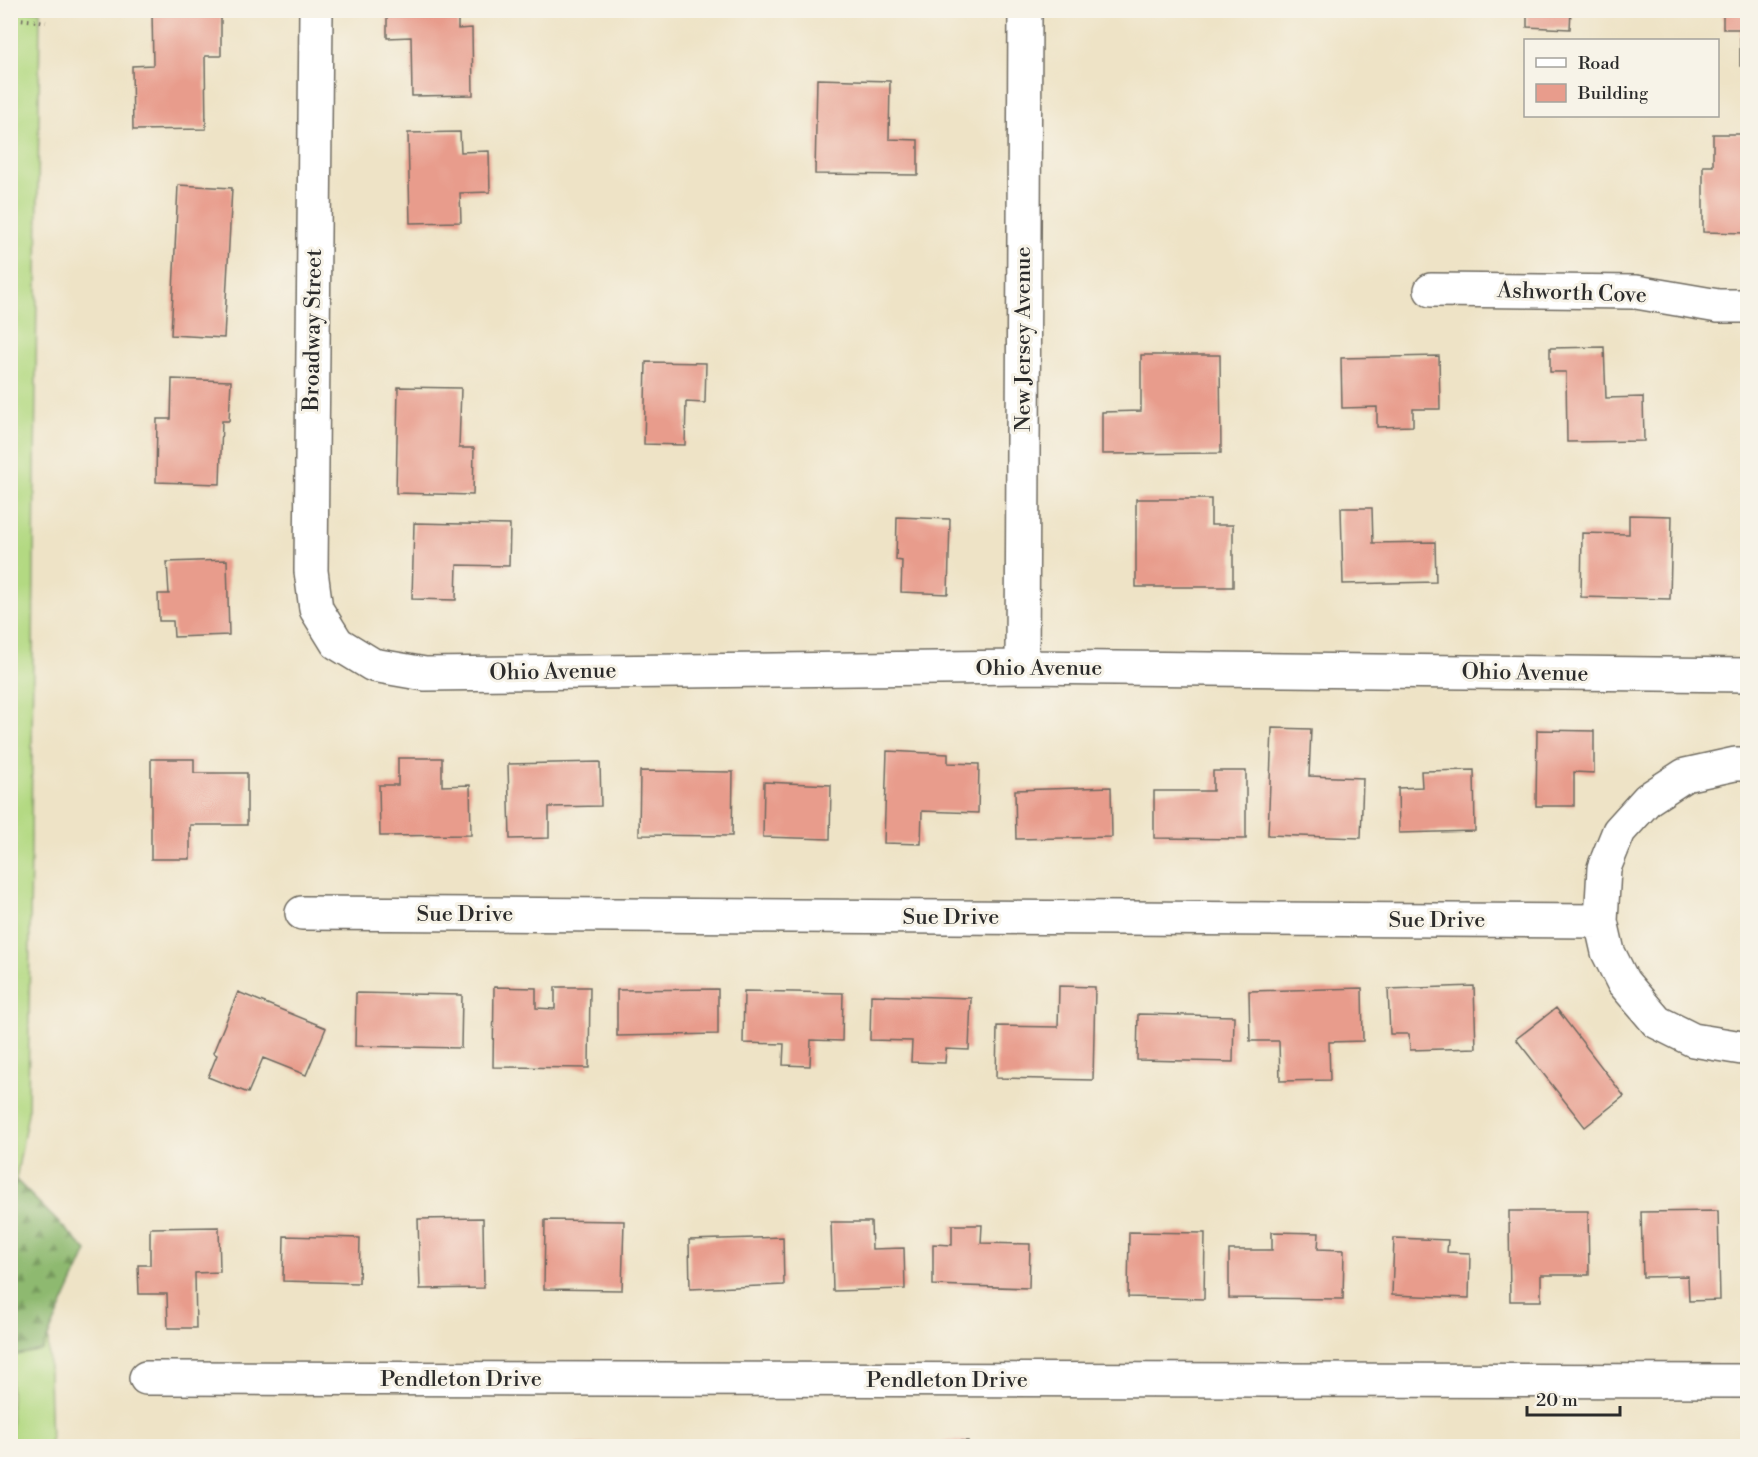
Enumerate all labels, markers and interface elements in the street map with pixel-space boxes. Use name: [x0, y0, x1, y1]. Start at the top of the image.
legend: [1524, 39, 1719, 117]
text: Road: [1578, 52, 1621, 75]
text: Building: [1577, 82, 1649, 105]
street label: New Jersey Avenue: [1010, 246, 1037, 432]
street label: Broadway Street: [298, 248, 328, 412]
street label: Ashworth Cove: [1496, 277, 1647, 309]
street label: Ohio Avenue: [976, 655, 1103, 682]
street label: Ohio Avenue: [489, 657, 617, 687]
street label: Ohio Avenue: [1461, 658, 1589, 688]
street label: Sue Drive: [417, 901, 513, 928]
street label: Sue Drive: [903, 904, 999, 931]
street label: Sue Drive: [1389, 907, 1485, 934]
street label: Pendleton Drive: [380, 1366, 542, 1393]
street label: Pendleton Drive: [866, 1367, 1028, 1394]
scale bar: [1527, 1379, 1620, 1417]
text: 20 m: [1536, 1389, 1578, 1412]

